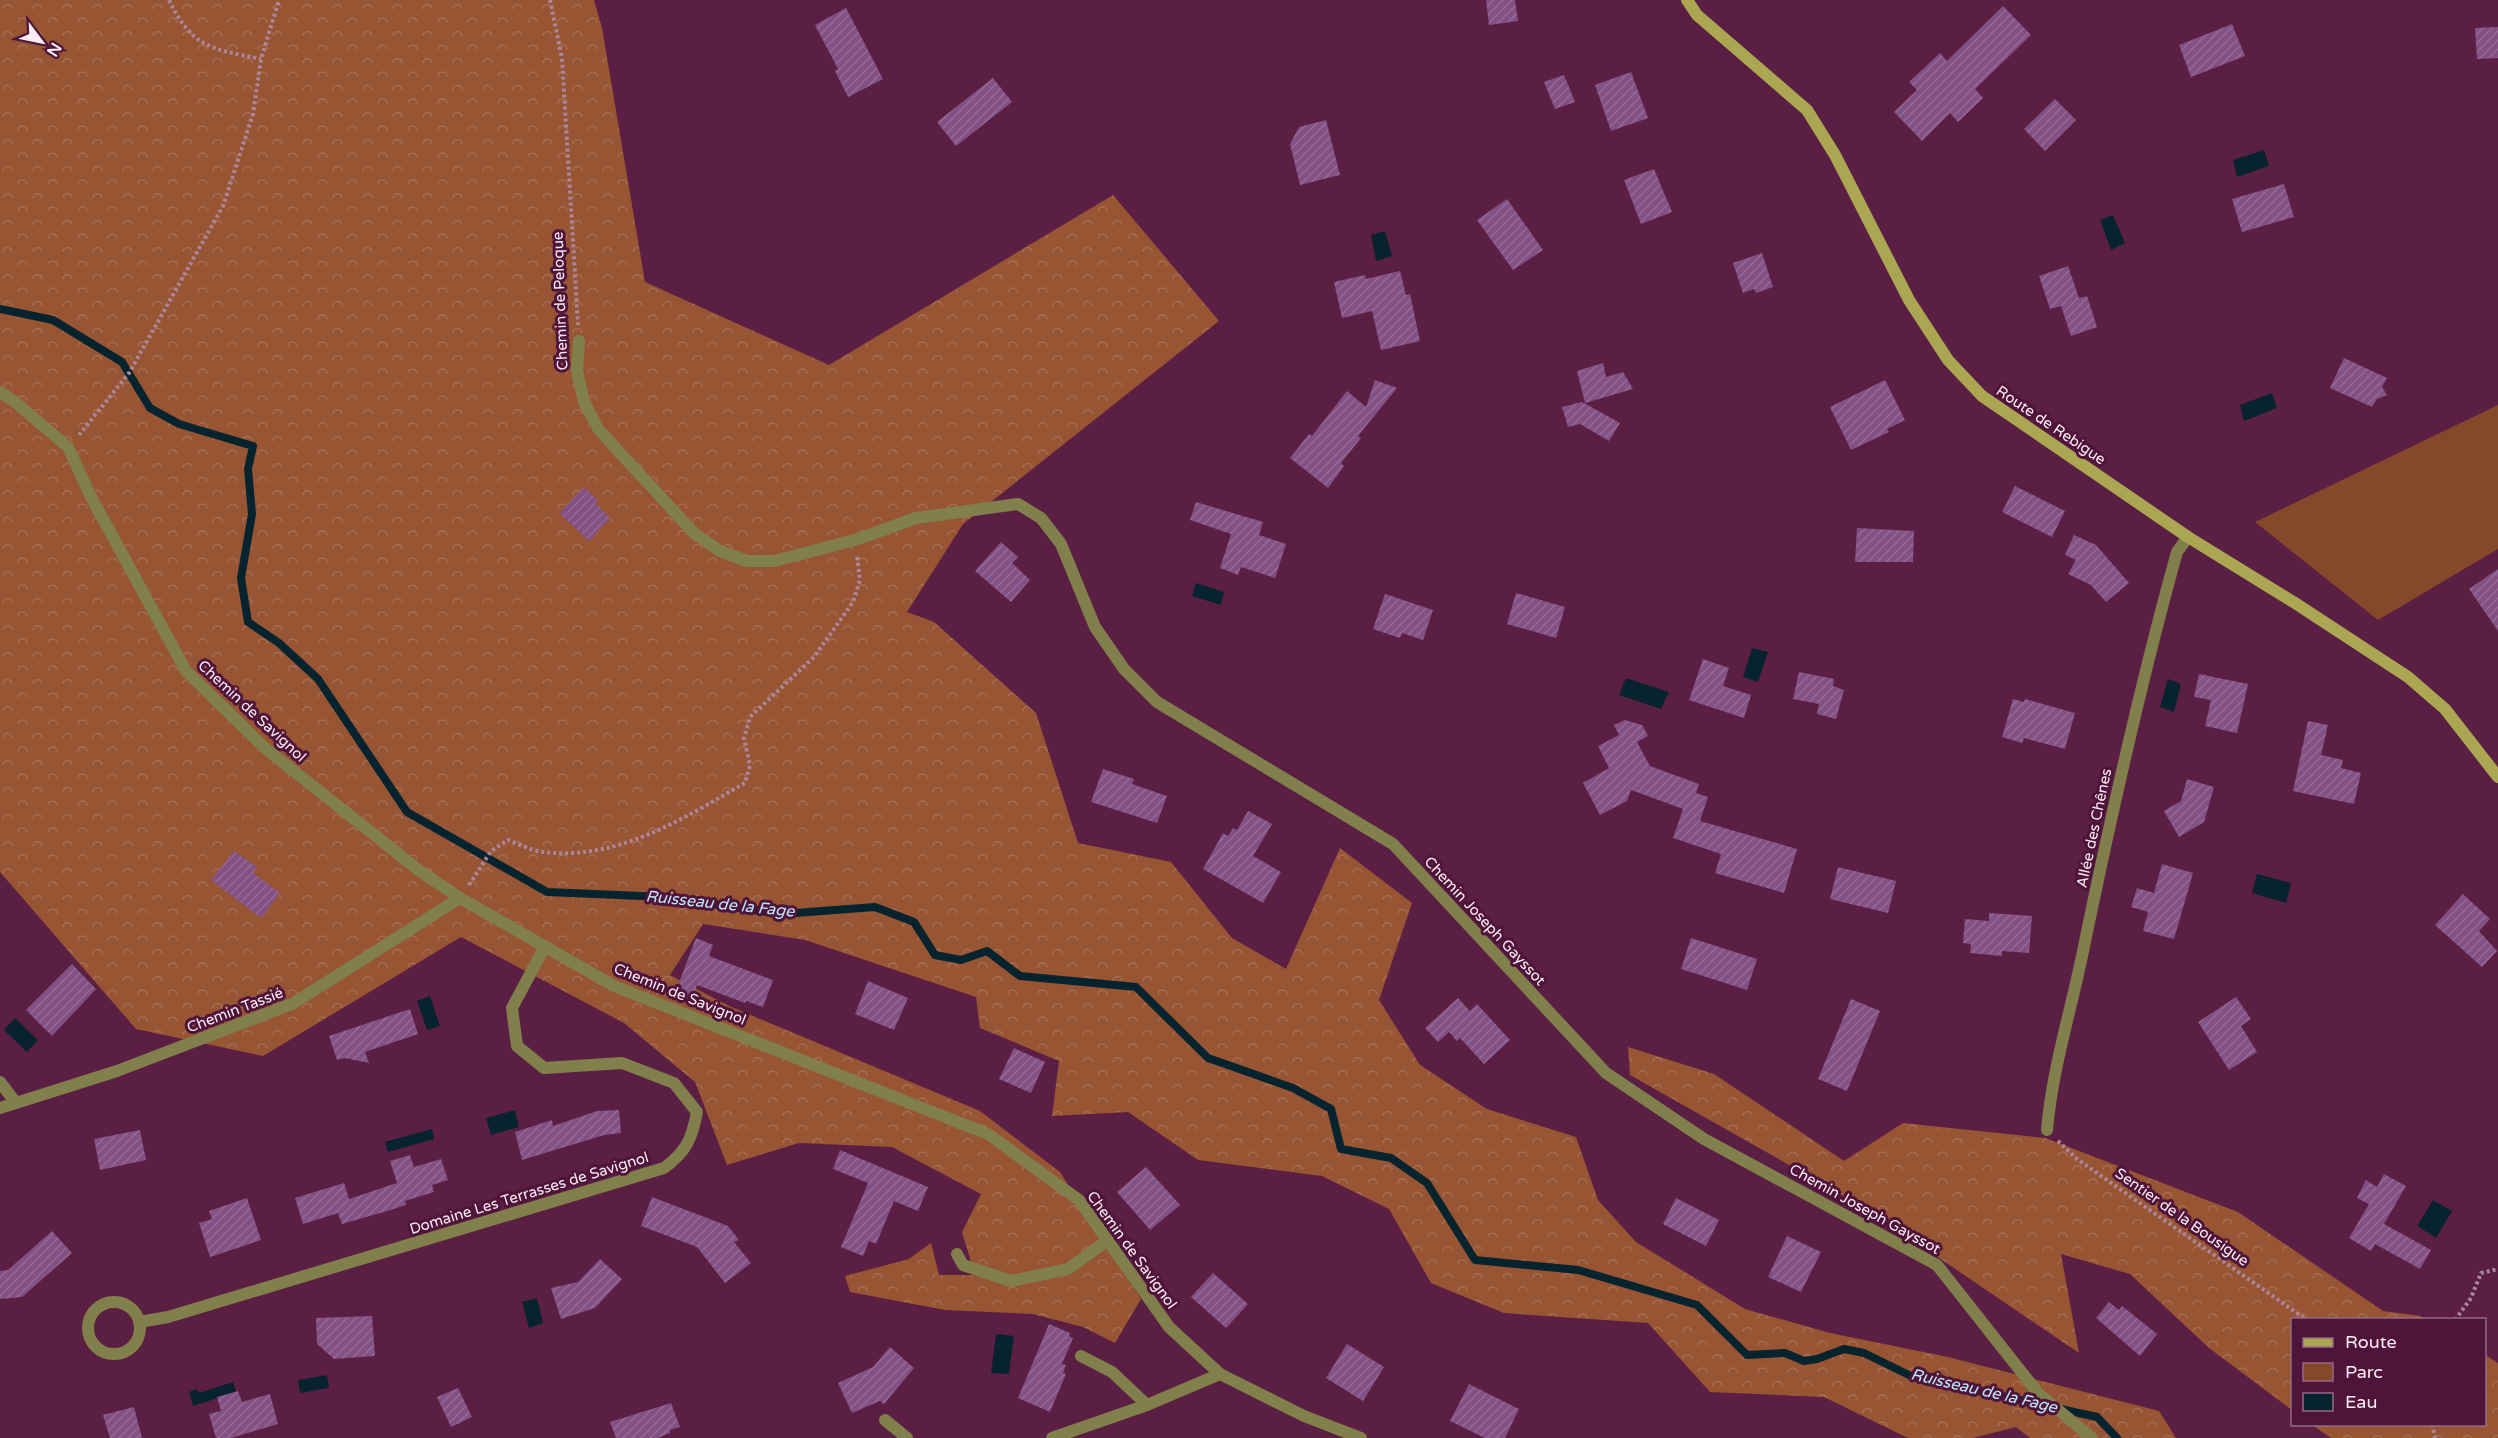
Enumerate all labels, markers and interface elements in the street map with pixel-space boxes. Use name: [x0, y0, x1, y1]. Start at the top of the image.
north arrow: [12, 12, 72, 72]
text: N: [42, 39, 66, 60]
street label: Chemin de Peloque: [549, 231, 571, 371]
street label: Route de Rebigue: [1993, 382, 2109, 468]
street label: Chemin de Savignol: [194, 656, 310, 766]
street label: Allée des Chênes: [2073, 767, 2115, 889]
street label: Chemin Joseph Gayssot: [1421, 853, 1550, 989]
water label: Ruisseau de la Fage: [645, 886, 796, 922]
street label: Chemin de Savignol: [611, 959, 749, 1029]
street label: Chemin Tassié: [184, 983, 286, 1037]
street label: Domaine Les Terrasses de Savignol: [407, 1148, 651, 1238]
street label: Chemin Joseph Gayssot: [1786, 1160, 1944, 1258]
street label: Sentier de la Bousigue: [2112, 1164, 2252, 1270]
street label: Chemin de Savignol: [1083, 1188, 1181, 1312]
legend: [2291, 1318, 2486, 1426]
text: Route: [2345, 1331, 2397, 1353]
text: Parc: [2345, 1361, 2383, 1383]
water label: Ruisseau de la Fage: [1909, 1364, 2060, 1418]
text: Eau: [2345, 1391, 2377, 1413]

